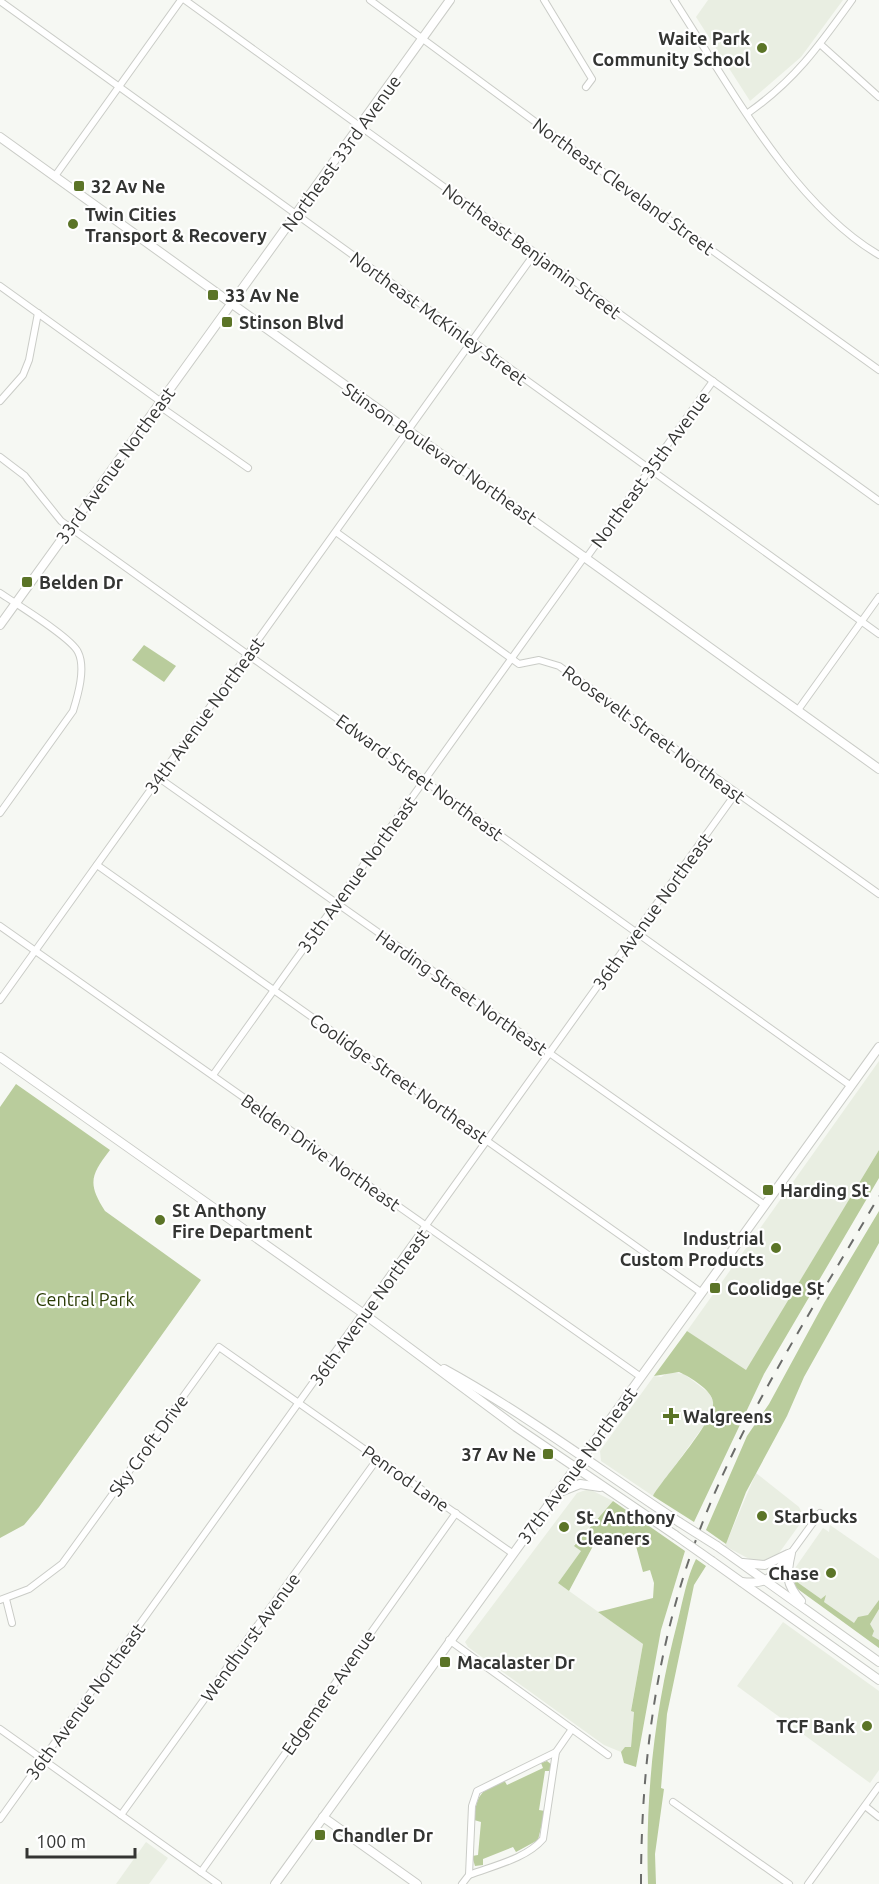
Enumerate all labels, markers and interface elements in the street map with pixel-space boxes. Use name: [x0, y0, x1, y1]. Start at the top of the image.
place label: Waite Park Community School: [592, 28, 751, 69]
marker: Waite Park Community School: [755, 41, 769, 55]
street label: Northeast 33rd Avenue: [278, 71, 404, 235]
street label: Northeast Cleveland Street: [529, 113, 719, 259]
place label: 32 Av Ne: [91, 176, 165, 196]
marker: 32 Av Ne: [72, 179, 86, 193]
street label: Northeast Benjamin Street: [439, 180, 625, 322]
place label: Twin Cities Transport & Recovery: [85, 204, 267, 245]
marker: Twin Cities Transport & Recovery: [66, 217, 80, 231]
street label: Northeast McKinley Street: [347, 247, 531, 389]
place label: 33 Av Ne: [225, 285, 299, 305]
marker: 33 Av Ne: [206, 288, 220, 302]
place label: Stinson Blvd: [239, 312, 344, 332]
marker: Stinson Blvd: [220, 315, 234, 329]
street label: Stinson Boulevard Northeast: [339, 378, 541, 528]
street label: 33rd Avenue Northeast: [52, 383, 178, 547]
street label: Northeast 35th Avenue: [587, 387, 713, 551]
place label: Belden Dr: [39, 572, 124, 592]
marker: Belden Dr: [20, 575, 34, 589]
street label: 34th Avenue Northeast: [141, 633, 267, 797]
street label: Roosevelt Street Northeast: [559, 661, 749, 807]
street label: Edward Street Northeast: [333, 710, 507, 844]
street label: 35th Avenue Northeast: [294, 792, 420, 956]
street label: 36th Avenue Northeast: [589, 829, 715, 993]
street label: Harding Street Northeast: [373, 925, 551, 1059]
street label: Coolidge Street Northeast: [306, 1009, 492, 1147]
street label: Belden Drive Northeast: [238, 1090, 404, 1214]
place label: Harding St: [780, 1180, 869, 1200]
marker: Harding St: [761, 1183, 775, 1197]
place label: St Anthony Fire Department: [172, 1200, 313, 1241]
marker: St Anthony Fire Department: [153, 1213, 167, 1227]
street label: 36th Avenue Northeast: [306, 1225, 432, 1389]
place label: Industrial Custom Products: [620, 1228, 765, 1269]
marker: Industrial Custom Products: [769, 1241, 783, 1255]
place label: Coolidge St: [727, 1278, 825, 1298]
marker: Coolidge St: [708, 1281, 722, 1295]
park label: Central Park: [36, 1289, 134, 1309]
street label: 37th Avenue Northeast: [514, 1383, 640, 1547]
street label: Sky Croft Drive: [105, 1390, 191, 1500]
place label: Walgreens: [683, 1406, 772, 1426]
marker: Walgreens: [664, 1409, 678, 1423]
street label: Penrod Lane: [359, 1441, 453, 1515]
place label: 37 Av Ne: [462, 1444, 536, 1464]
marker: 37 Av Ne: [541, 1447, 555, 1461]
place label: Starbucks: [774, 1506, 858, 1526]
place label: St. Anthony Cleaners: [576, 1507, 676, 1548]
marker: Starbucks: [755, 1509, 769, 1523]
marker: St. Anthony Cleaners: [557, 1520, 571, 1534]
place label: Chase: [768, 1563, 819, 1583]
marker: Chase: [824, 1566, 838, 1580]
street label: Wendhurst Avenue: [197, 1569, 303, 1705]
street label: 36th Avenue Northeast: [22, 1619, 148, 1783]
street label: Edgemere Avenue: [277, 1626, 379, 1758]
place label: Macalaster Dr: [457, 1652, 576, 1672]
marker: Macalaster Dr: [438, 1655, 452, 1669]
place label: TCF Bank: [776, 1716, 855, 1736]
marker: TCF Bank: [860, 1719, 874, 1733]
scale bar: [27, 1821, 135, 1859]
place label: Chandler Dr: [332, 1825, 434, 1845]
marker: Chandler Dr: [313, 1828, 327, 1842]
text: 100 m: [36, 1831, 86, 1851]

